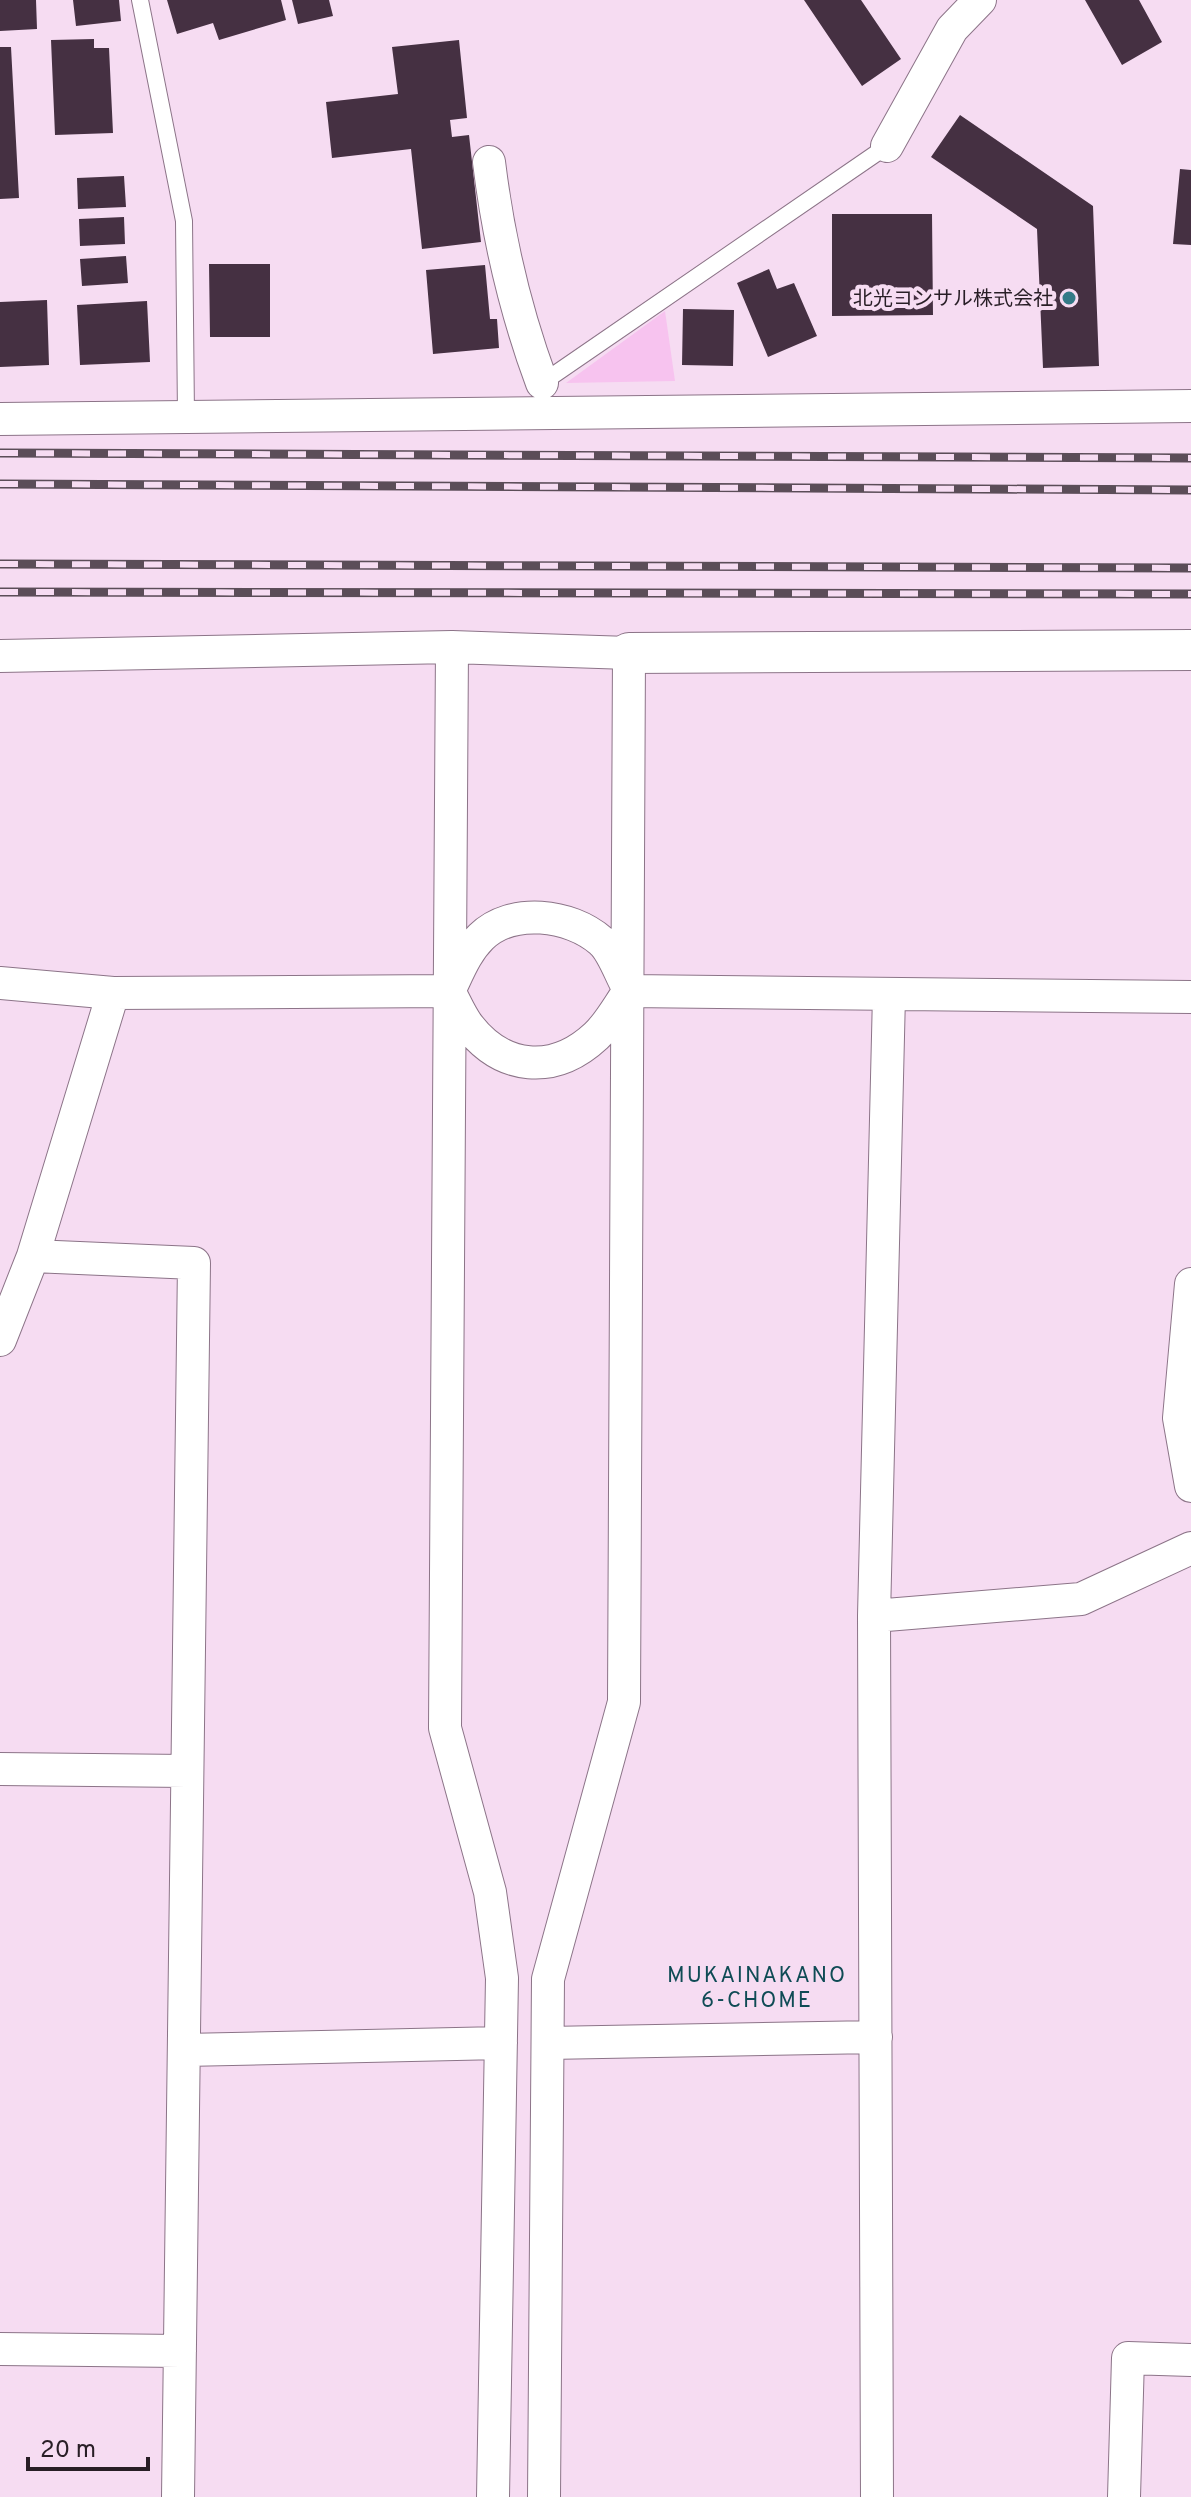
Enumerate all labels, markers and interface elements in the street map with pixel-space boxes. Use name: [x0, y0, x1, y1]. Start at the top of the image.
place label: 北光コンサル株式会社: [853, 287, 1053, 313]
marker: 北光コンサル株式会社: [1060, 289, 1078, 307]
district label: MUKAINAKANO 6-CHOME: [667, 1963, 847, 2015]
scale bar: [28, 2421, 148, 2471]
text: 20 m: [40, 2436, 96, 2466]

